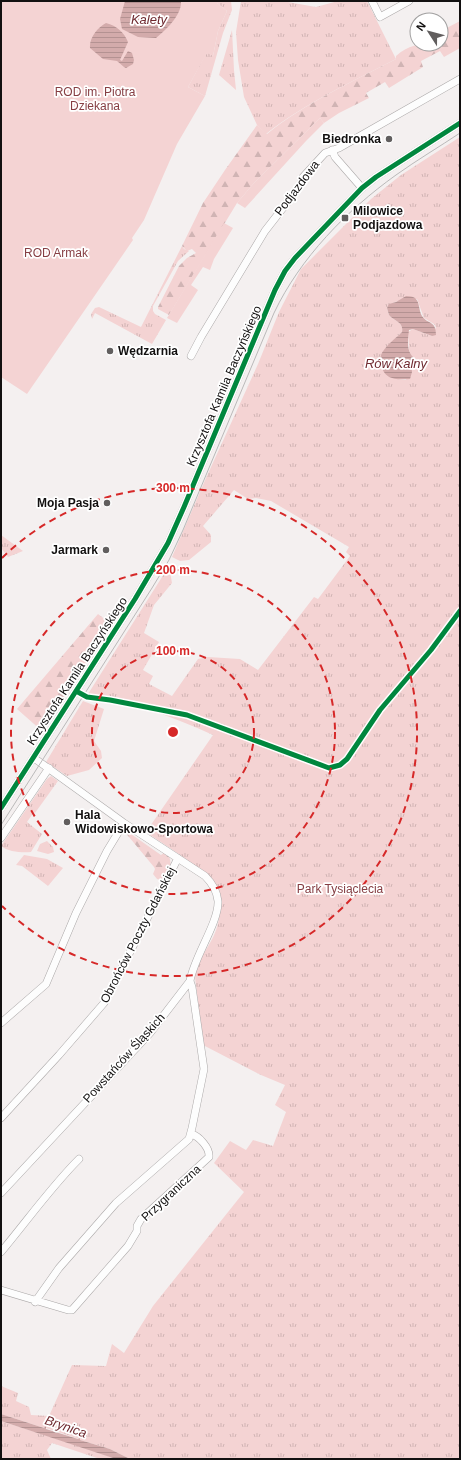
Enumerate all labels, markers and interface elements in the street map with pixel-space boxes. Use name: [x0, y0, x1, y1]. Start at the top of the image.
water label: Kalety: [131, 12, 169, 27]
north arrow: [409, 12, 449, 52]
text: N: [414, 19, 428, 33]
park label: ROD im. Piotra Dziekana: [55, 85, 136, 113]
place label: Biedronka: [322, 132, 381, 146]
marker: Biedronka: [384, 134, 394, 144]
street label: Podjazdowa: [272, 157, 322, 218]
place label: Milowice Podjazdowa: [353, 204, 423, 232]
marker: Milowice Podjazdowa: [340, 213, 350, 223]
park label: ROD Armak: [24, 246, 89, 260]
street label: Krzysztofa Kamila Baczyńskiego: [184, 303, 264, 469]
place label: Wędzarnia: [118, 344, 178, 358]
marker: Wędzarnia: [105, 346, 115, 356]
water label: Rów Kalny: [365, 356, 429, 371]
text: 300 m: [156, 481, 190, 495]
place label: Moja Pasja: [37, 496, 99, 510]
marker: Moja Pasja: [102, 498, 112, 508]
place label: Jarmark: [51, 543, 98, 557]
marker: Jarmark: [101, 545, 111, 555]
text: 200 m: [156, 563, 190, 577]
street label: Krzysztofa Kamila Baczyńskiego: [24, 594, 130, 748]
text: 100 m: [156, 644, 190, 658]
centre of rings: [166, 725, 180, 739]
place label: Hala Widowiskowo-Sportowa: [75, 808, 213, 836]
marker: Hala Widowiskowo-Sportowa: [62, 817, 72, 827]
street label: Obrońców Poczty Gdańskiej: [98, 865, 178, 1005]
park label: Park Tysiąclecia: [297, 882, 384, 896]
street label: Powstańców Śląskich: [79, 1010, 168, 1106]
street label: Przygraniczna: [138, 1162, 204, 1224]
water label: Brynica: [43, 1412, 89, 1441]

